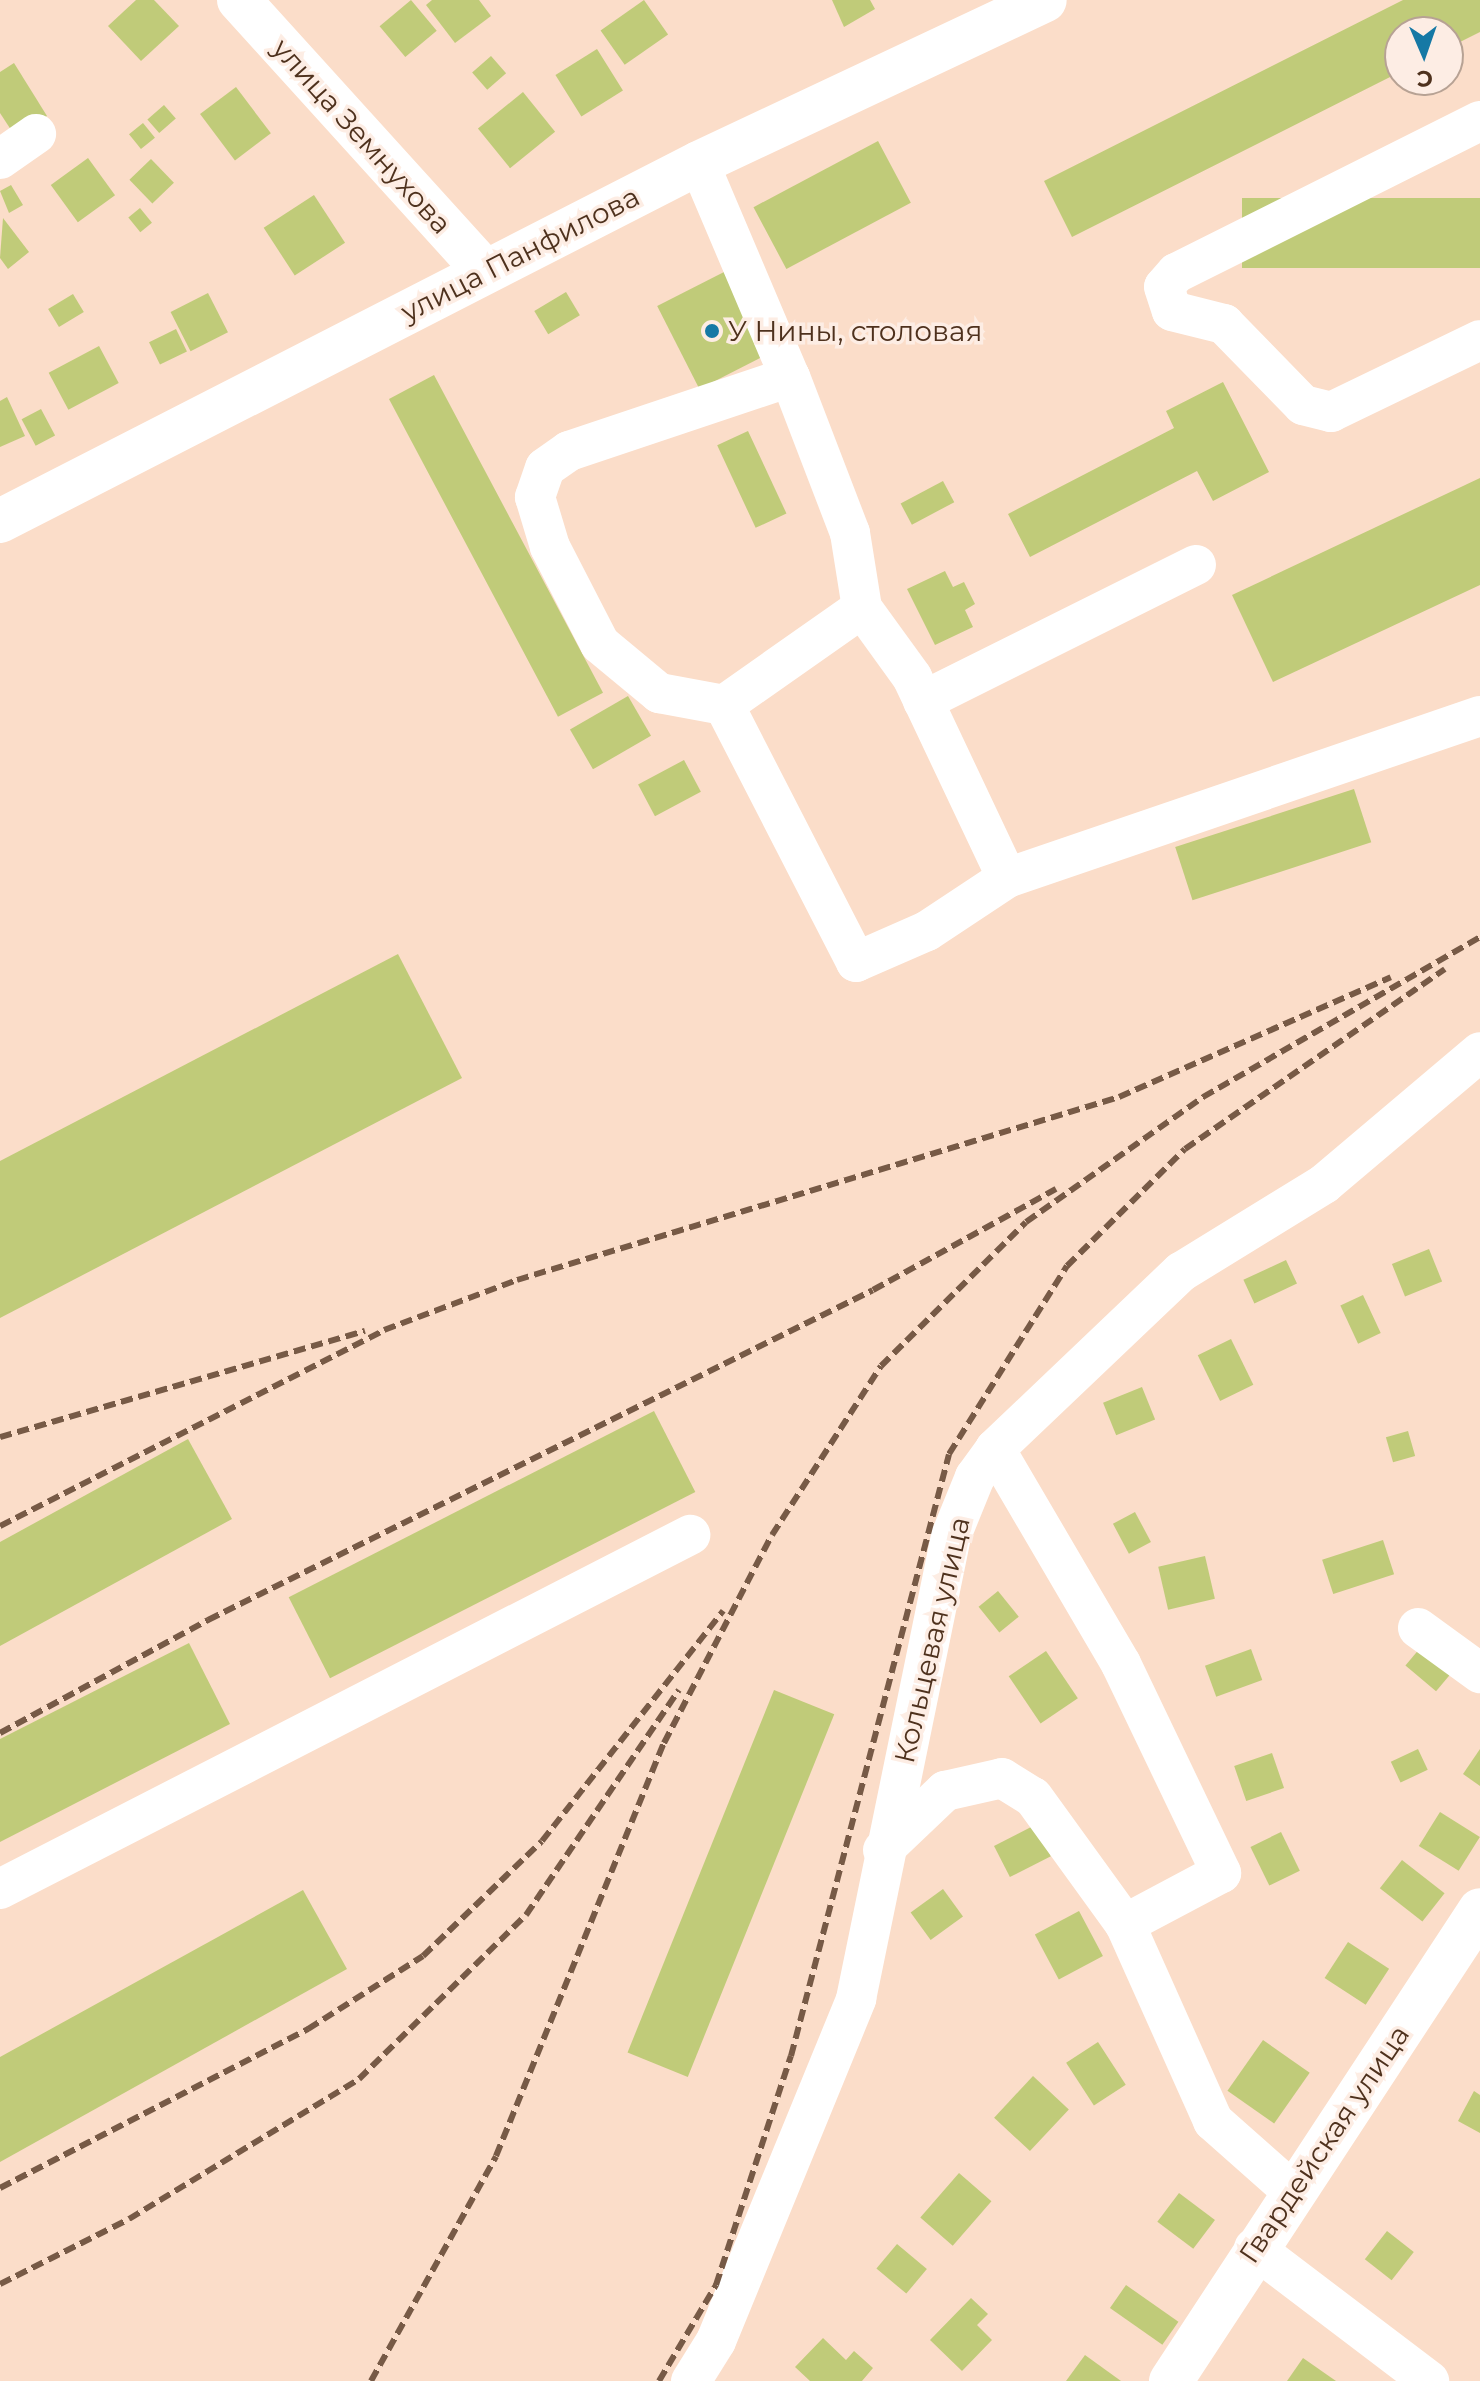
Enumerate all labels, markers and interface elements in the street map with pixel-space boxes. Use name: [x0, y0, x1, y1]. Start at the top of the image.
north arrow: [1384, 16, 1464, 96]
street label: улица Земнухова: [266, 32, 458, 240]
text: С: [1416, 65, 1433, 92]
street label: улица Панфилова: [395, 179, 645, 329]
place label: У Нины, столовая: [728, 314, 982, 348]
marker: У Нины, столовая: [703, 322, 721, 340]
street label: Кольцевая улица: [887, 1514, 977, 1766]
street label: Гвардейская улица: [1232, 2019, 1416, 2269]

